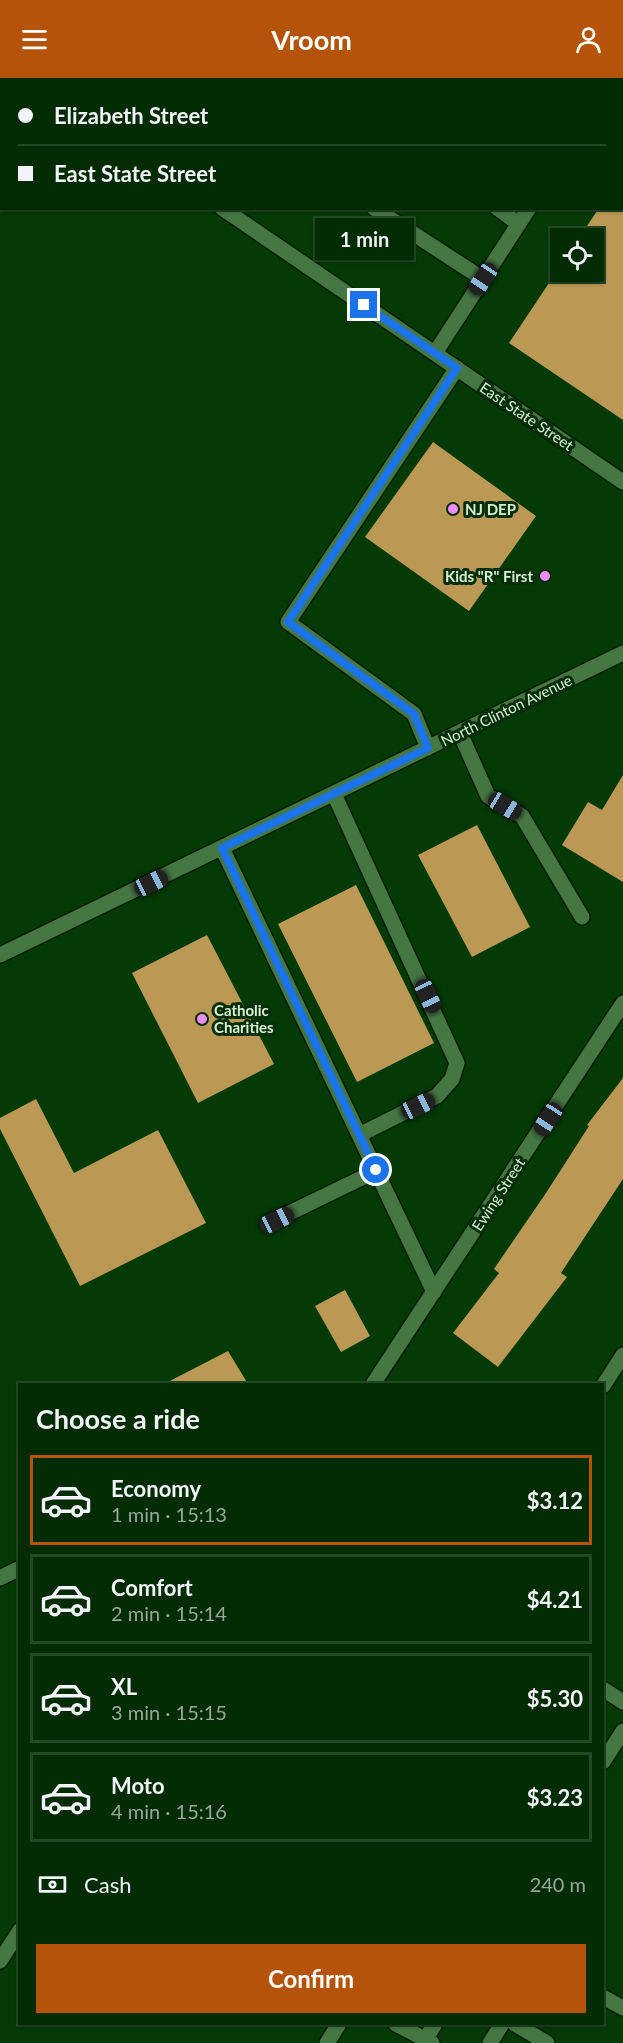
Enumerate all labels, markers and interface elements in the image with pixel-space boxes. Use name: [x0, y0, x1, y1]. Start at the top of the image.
icon: menu: [18, 23, 51, 56]
text: Vroom: [271, 23, 352, 56]
icon: person: [572, 23, 605, 56]
text: Elizabeth Street: [54, 102, 208, 129]
text: East State Street: [54, 160, 216, 187]
callout: 1 min: [314, 218, 413, 260]
text: 1 min: [340, 227, 389, 251]
map controls: [550, 228, 604, 282]
button: locate: [550, 228, 604, 282]
car: [465, 259, 501, 299]
route end: [350, 291, 377, 318]
street label: East State Street: [477, 378, 578, 454]
place label: NJ DEP: [465, 500, 516, 518]
marker: NJ DEP: [446, 502, 460, 516]
place label: Kids "R" First: [445, 567, 533, 585]
marker: Kids "R" First: [538, 569, 552, 583]
street label: North Clinton Avenue: [438, 670, 574, 750]
car: [485, 789, 525, 823]
car: [131, 867, 171, 899]
car: [412, 976, 444, 1016]
place label: Catholic Charities: [214, 1001, 274, 1036]
marker: Catholic Charities: [195, 1012, 209, 1026]
car: [398, 1090, 438, 1122]
car: [531, 1099, 565, 1139]
street label: Ewing Street: [468, 1154, 529, 1234]
route start: [362, 1156, 389, 1183]
car: [257, 1204, 297, 1236]
text: Choose a ride: [36, 1402, 200, 1435]
icon: car: [39, 1473, 93, 1527]
text: Economy: [111, 1475, 201, 1502]
text: $3.12: [527, 1487, 583, 1514]
text: 1 min · 15:13: [111, 1502, 227, 1526]
icon: car: [39, 1572, 93, 1626]
text: Comfort: [111, 1574, 193, 1601]
text: $4.21: [527, 1586, 583, 1613]
text: 2 min · 15:14: [111, 1601, 227, 1625]
icon: car: [39, 1671, 93, 1725]
text: XL: [111, 1673, 137, 1700]
text: $5.30: [527, 1685, 583, 1712]
text: 3 min · 15:15: [111, 1700, 227, 1724]
icon: car: [39, 1770, 93, 1824]
text: Moto: [111, 1772, 165, 1799]
text: $3.23: [527, 1784, 583, 1811]
text: 4 min · 15:16: [111, 1799, 227, 1823]
icon: cash: [36, 1868, 69, 1901]
text: Cash: [84, 1871, 131, 1898]
text: 240 m: [530, 1872, 586, 1896]
button: Confirm: [36, 1944, 586, 2013]

